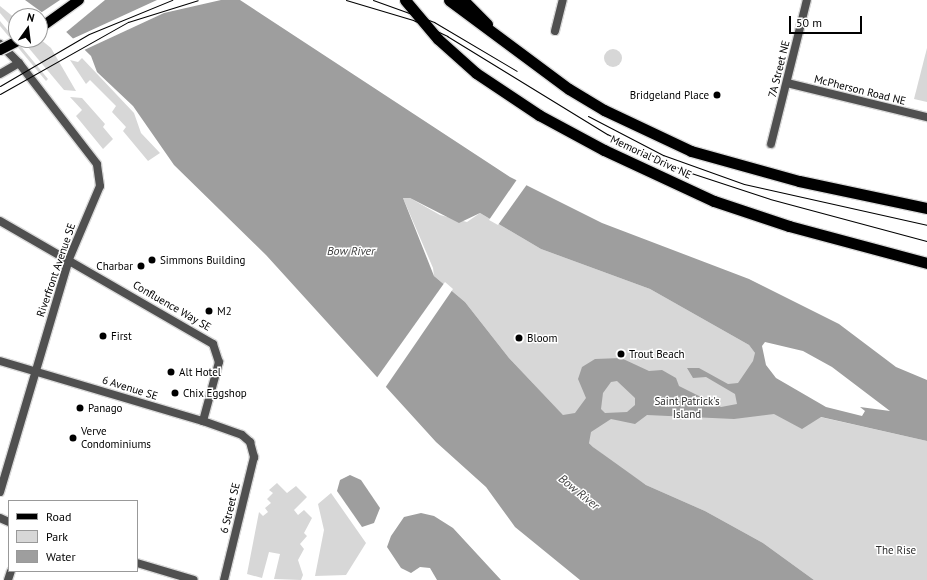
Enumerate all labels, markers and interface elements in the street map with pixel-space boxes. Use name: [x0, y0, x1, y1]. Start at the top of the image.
north arrow: [8, 8, 48, 48]
scale bar: [791, 8, 864, 34]
text: N: [25, 10, 36, 25]
text: 50 m: [796, 15, 822, 30]
street label: 7A Street NE: [765, 39, 793, 99]
street label: McPherson Road NE: [813, 72, 907, 108]
place label: Bridgeland Place: [630, 88, 709, 102]
marker: Bridgeland Place: [712, 90, 722, 100]
street label: Memorial Drive NE: [608, 132, 694, 182]
street label: Riverfront Avenue SE: [34, 221, 78, 319]
water label: Bow River: [327, 244, 375, 258]
place label: Simmons Building: [160, 253, 245, 267]
marker: Simmons Building: [147, 255, 157, 265]
place label: Charbar: [96, 259, 133, 273]
marker: Charbar: [136, 261, 146, 271]
street label: Confluence Way SE: [130, 278, 214, 334]
place label: M2: [217, 304, 232, 318]
marker: M2: [204, 306, 214, 316]
place label: First: [111, 329, 132, 343]
marker: First: [98, 331, 108, 341]
place label: Bloom: [527, 331, 557, 345]
marker: Bloom: [514, 333, 524, 343]
place label: Trout Beach: [629, 347, 685, 361]
marker: Trout Beach: [616, 349, 626, 359]
place label: Alt Hotel: [179, 365, 221, 379]
marker: Alt Hotel: [166, 367, 176, 377]
street label: 6 Avenue SE: [100, 373, 160, 403]
place label: Chix Eggshop: [183, 386, 247, 400]
marker: Chix Eggshop: [170, 388, 180, 398]
park label: Saint Patrick's Island: [654, 395, 720, 421]
place label: Panago: [88, 401, 122, 415]
marker: Panago: [75, 403, 85, 413]
place label: Verve Condominiums: [81, 425, 151, 451]
marker: Verve Condominiums: [68, 433, 78, 443]
water label: Bow River: [556, 471, 602, 513]
street label: 6 Street SE: [217, 481, 243, 535]
legend: [8, 500, 138, 572]
text: Road: [46, 509, 71, 524]
text: Park: [46, 529, 68, 544]
park label: The Rise: [876, 543, 916, 557]
text: Water: [46, 549, 76, 564]

